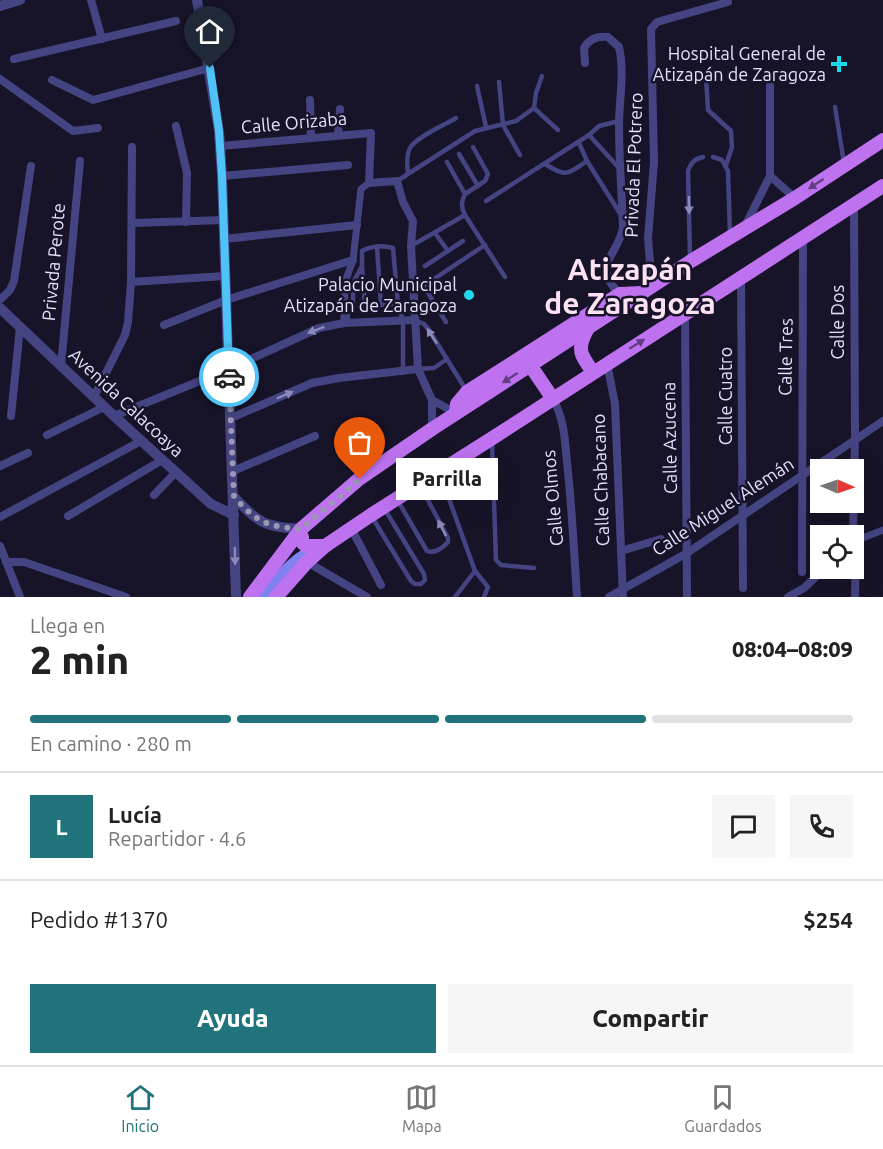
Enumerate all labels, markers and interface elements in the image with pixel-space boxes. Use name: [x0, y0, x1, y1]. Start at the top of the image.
pin: [184, 6, 235, 68]
icon: home: [193, 15, 226, 48]
place label: Hospital General de Atizapán de Zaragoza: [653, 43, 826, 84]
marker: Hospital General de Atizapán de Zaragoza: [830, 55, 848, 73]
street label: Privada El Potrero: [620, 92, 646, 238]
street label: Calle Orizaba: [240, 107, 348, 137]
one-way arrow: [808, 178, 825, 189]
one-way arrow: [684, 196, 694, 215]
street label: Privada Perote: [38, 202, 68, 322]
district label: Atizapán de Zaragoza: [544, 252, 716, 320]
place label: Palacio Municipal Atizapán de Zaragoza: [284, 274, 457, 315]
street label: Calle Dos: [827, 284, 847, 359]
marker: Palacio Municipal Atizapán de Zaragoza: [462, 288, 476, 302]
street label: Calle Tres: [774, 318, 796, 396]
one-way arrow: [307, 326, 325, 335]
one-way arrow: [427, 328, 438, 344]
one-way arrow: [629, 339, 645, 350]
street label: Avenida Calacoaya: [65, 344, 188, 460]
courier: [199, 347, 259, 407]
street label: Calle Cuatro: [715, 347, 735, 445]
icon: car: [213, 361, 246, 394]
one-way arrow: [502, 373, 518, 384]
street label: Calle Azucena: [658, 382, 680, 494]
one-way arrow: [276, 390, 294, 400]
street label: Calle Chabacano: [588, 413, 612, 547]
pin: [334, 417, 385, 479]
icon: bag: [343, 426, 376, 459]
street label: Calle Olmos: [538, 449, 566, 547]
street label: Calle Miguel Alemán: [648, 453, 797, 559]
callout: Parrilla: [396, 458, 498, 500]
north arrow: [810, 459, 864, 513]
map controls: [810, 459, 864, 579]
text: Parrilla: [412, 467, 482, 490]
one-way arrow: [438, 519, 448, 537]
button: locate: [810, 525, 864, 579]
one-way arrow: [230, 547, 240, 566]
text: Llega en: [30, 614, 105, 637]
text: 08:04–08:09: [732, 636, 853, 661]
text: 2 min: [30, 638, 129, 681]
text: En camino · 280 m: [30, 732, 192, 755]
button: chat: [712, 795, 775, 858]
button: phone: [790, 795, 853, 858]
text: Lucía: [108, 802, 162, 827]
text: L: [55, 814, 68, 839]
text: Repartidor · 4.6: [108, 827, 246, 850]
text: Pedido #1370: [30, 907, 168, 932]
text: $254: [803, 907, 853, 932]
button: Ayuda: [30, 984, 436, 1053]
button: Compartir: [448, 984, 853, 1053]
tab: Inicio: [121, 1081, 159, 1135]
tab: Mapa: [402, 1081, 442, 1135]
tab: Guardados: [684, 1081, 762, 1135]

